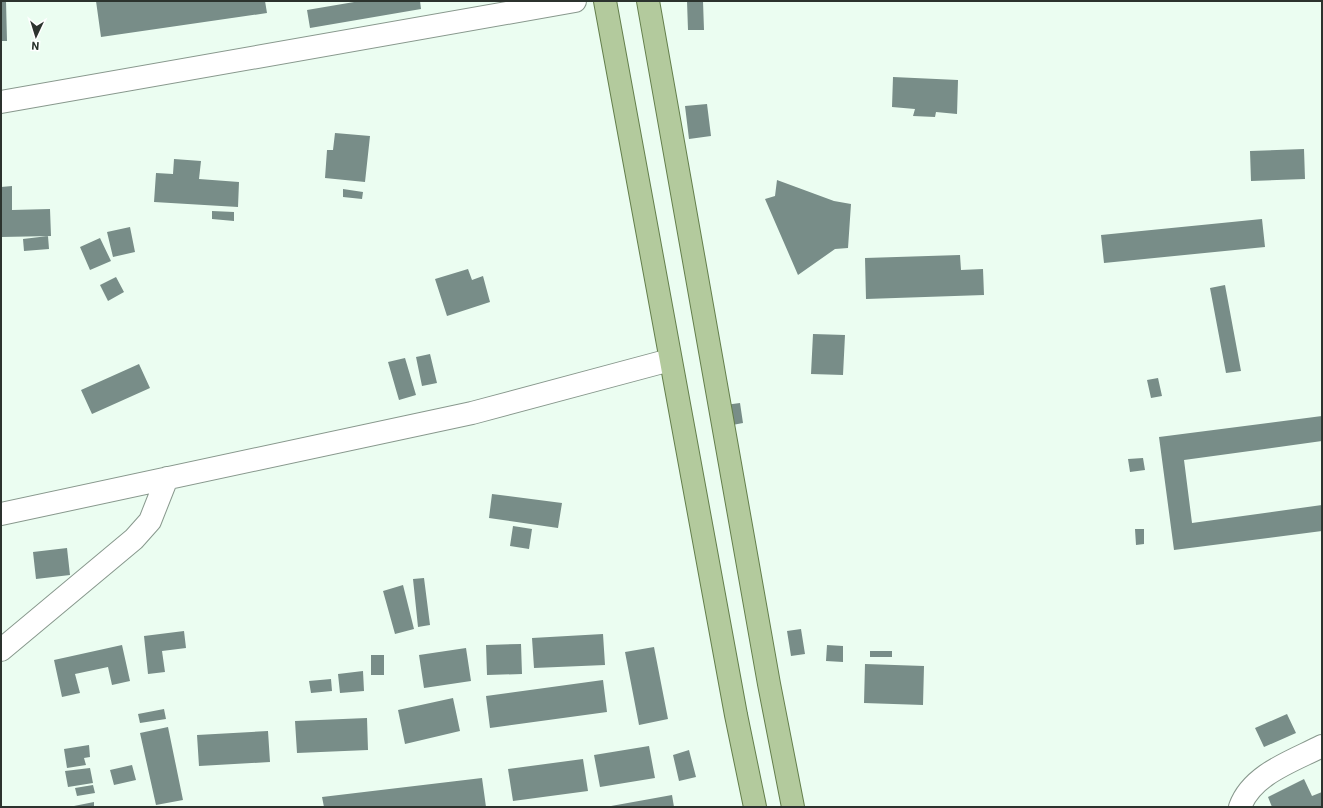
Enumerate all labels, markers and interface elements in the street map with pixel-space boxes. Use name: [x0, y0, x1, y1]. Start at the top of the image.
north arrow: [16, 16, 56, 56]
text: N: [31, 39, 40, 52]

